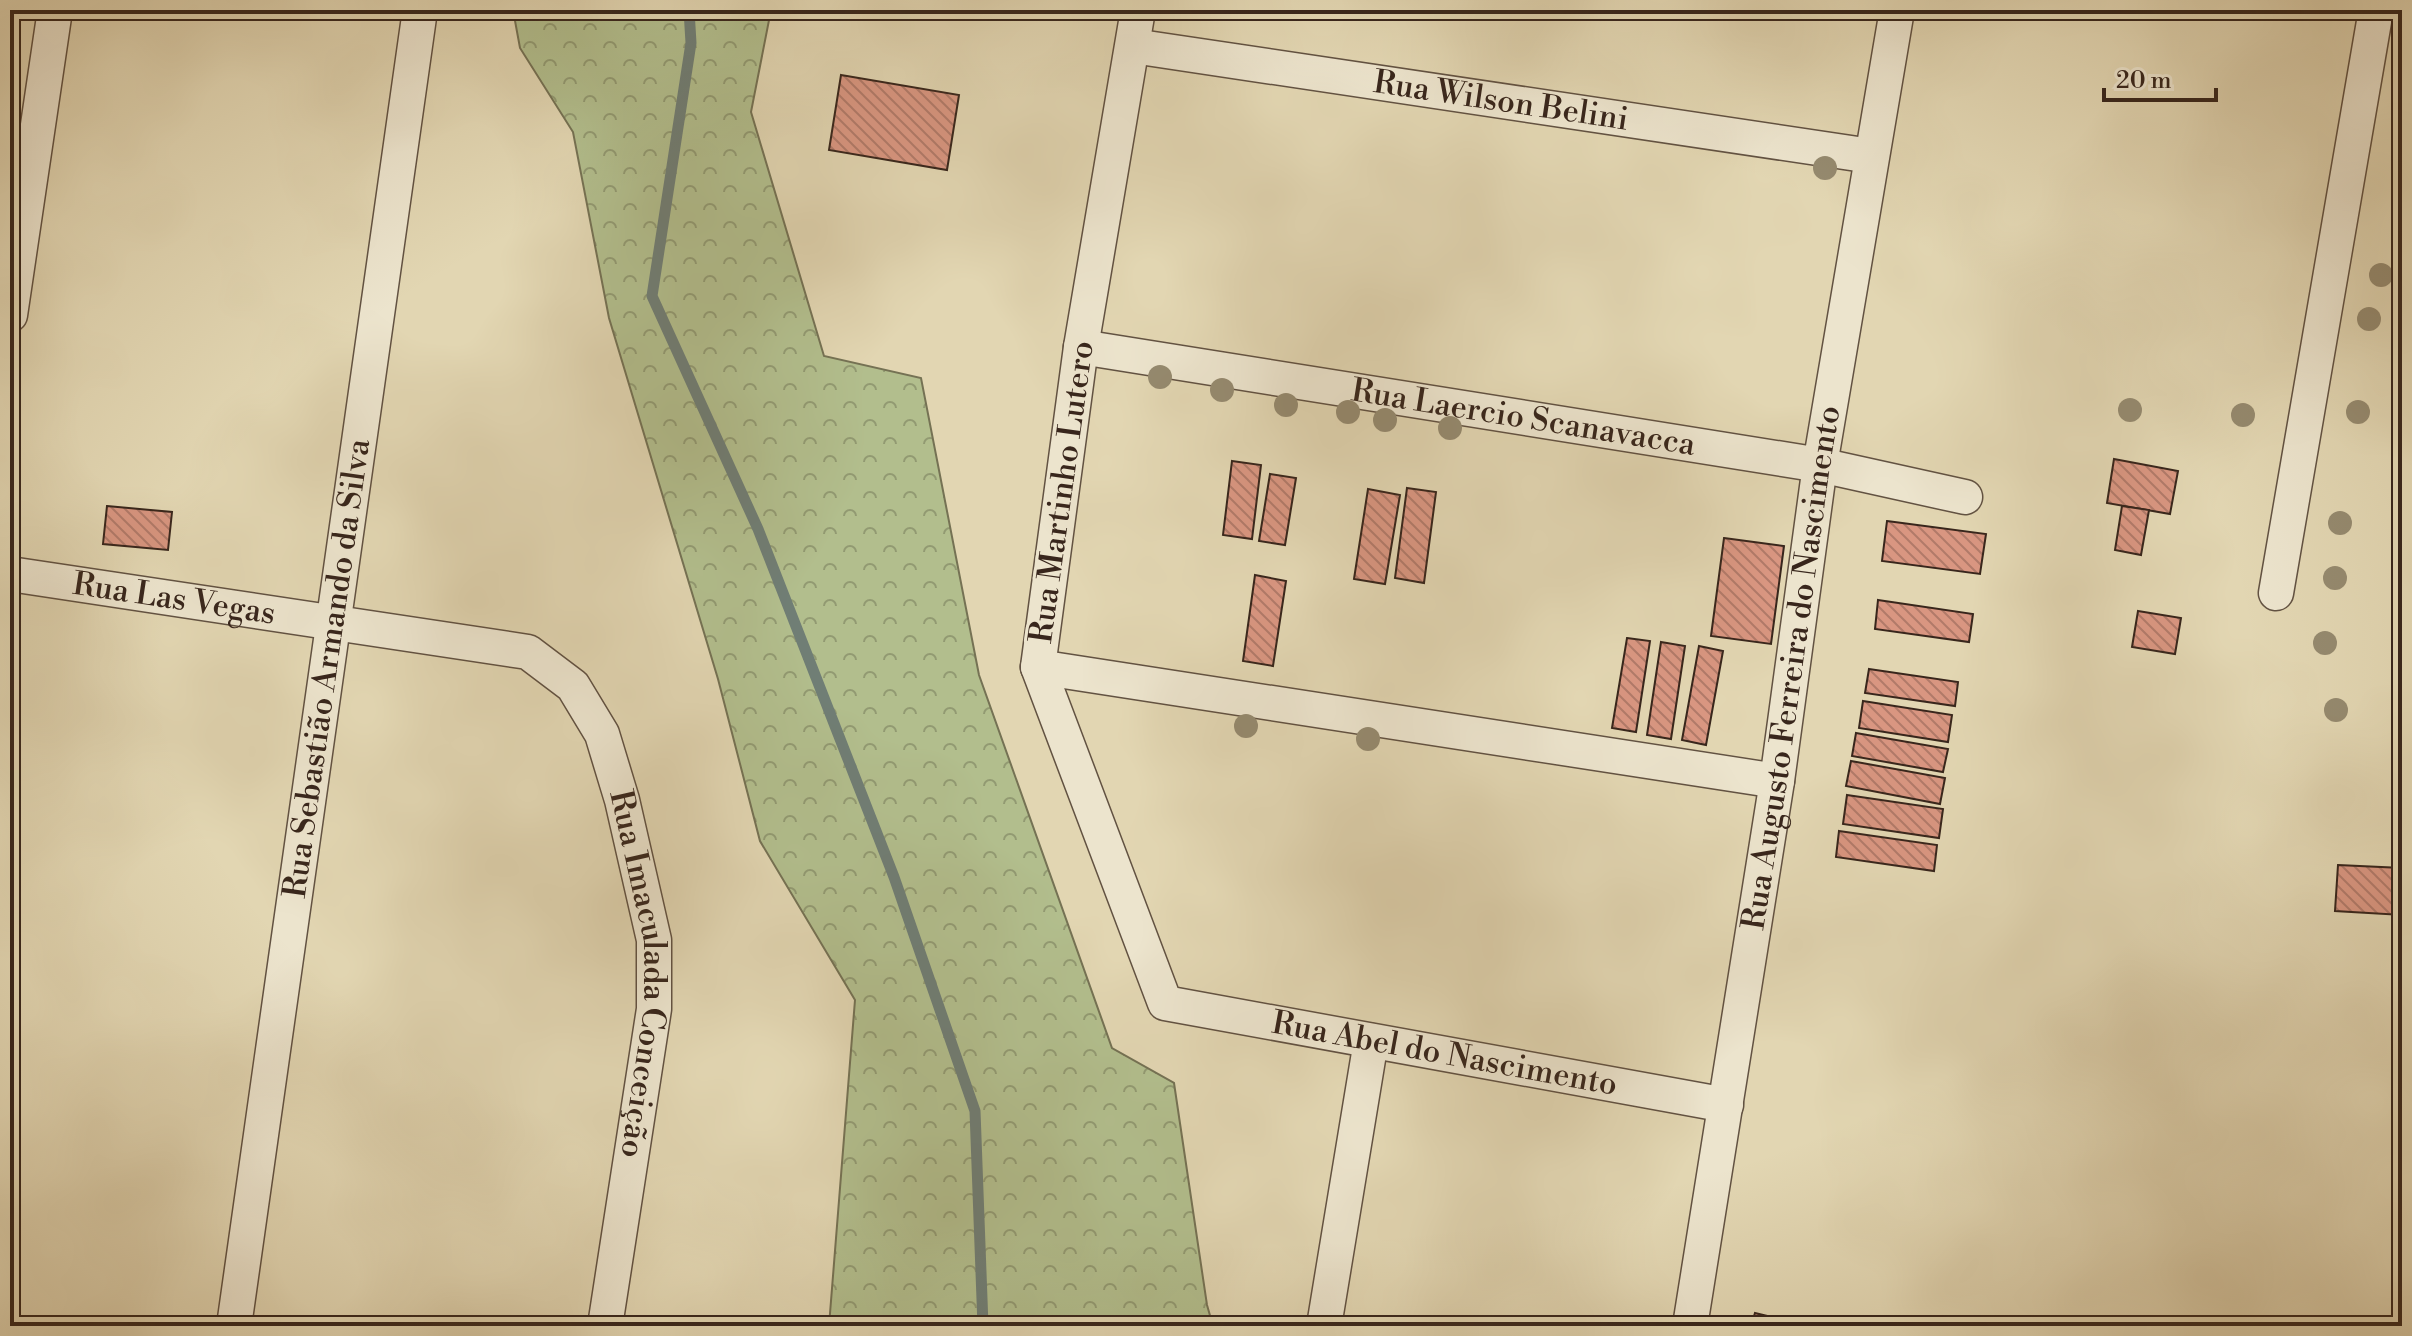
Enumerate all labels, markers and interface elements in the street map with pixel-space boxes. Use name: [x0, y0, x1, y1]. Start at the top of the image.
scale bar: [2104, 52, 2216, 102]
street label: Rua Wilson Belini: [1371, 62, 1631, 140]
text: 20 m: [2116, 66, 2172, 96]
street label: Rua Martinho Lutero: [1021, 338, 1103, 646]
street label: Rua Laercio Scanavacca: [1349, 370, 1699, 465]
street label: Rua Augusto Ferreira do Nascimento: [1734, 403, 1850, 933]
street label: Rua Sebastião Armando da Silva: [275, 436, 379, 901]
street label: Rua Las Vegas: [70, 564, 278, 634]
street label: Rua Imaculada Conceição: [600, 786, 674, 1161]
street label: Rua Abel do Nascimento: [1269, 1003, 1620, 1105]

